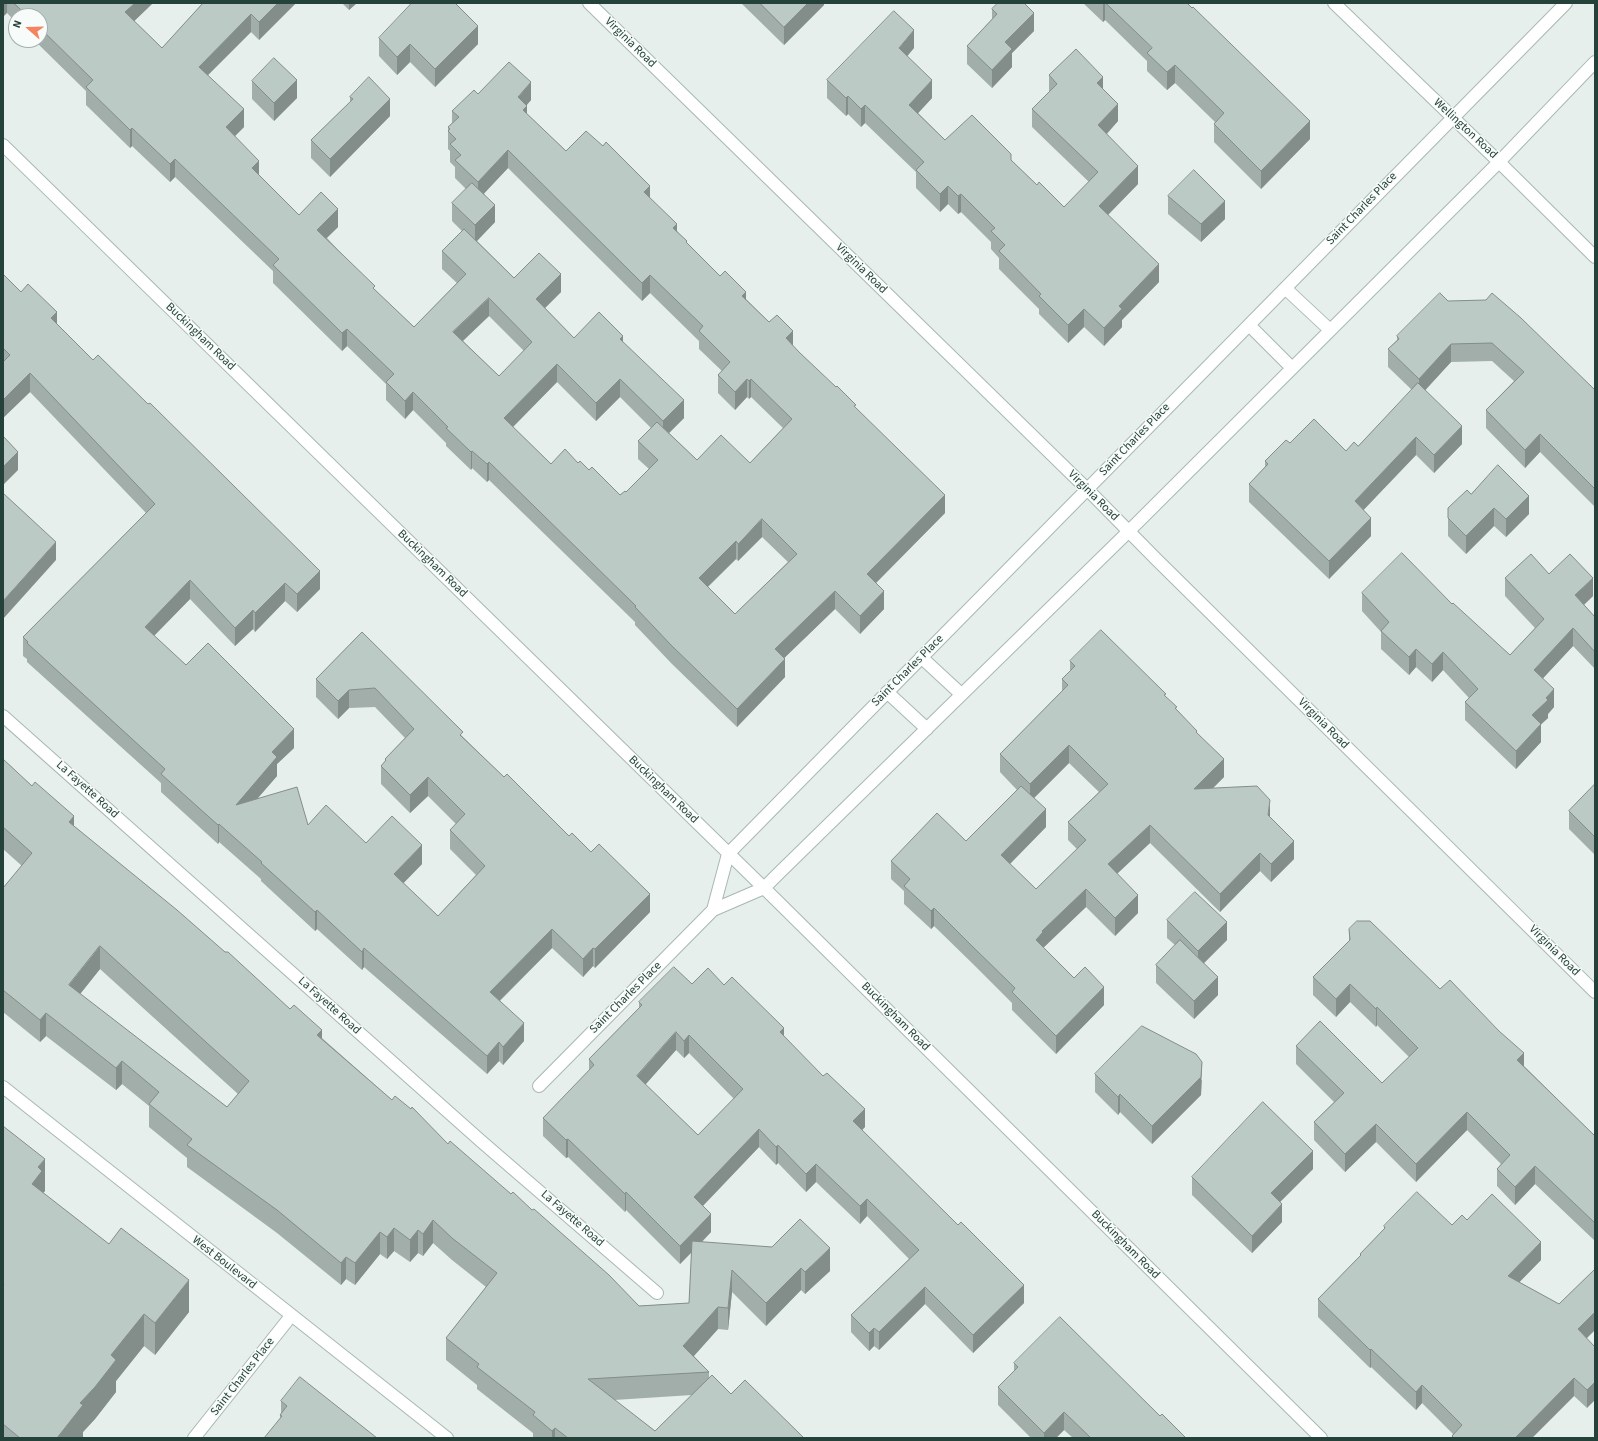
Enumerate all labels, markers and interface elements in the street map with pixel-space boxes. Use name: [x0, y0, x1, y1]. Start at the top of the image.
north arrow: [8, 8, 48, 48]
street label: Virginia Road: [601, 15, 659, 71]
text: N: [9, 18, 25, 30]
street label: Wellington Road: [1430, 96, 1500, 162]
street label: Saint Charles Place: [1324, 170, 1400, 248]
street label: Virginia Road: [832, 241, 890, 297]
street label: Buckingham Road: [162, 300, 238, 374]
street label: Saint Charles Place: [1097, 401, 1173, 479]
street label: Virginia Road: [1065, 468, 1121, 524]
street label: Buckingham Road: [394, 527, 470, 601]
street label: Saint Charles Place: [869, 632, 947, 710]
street label: Virginia Road: [1295, 696, 1351, 752]
street label: Buckingham Road: [625, 753, 701, 827]
street label: La Fayette Road: [53, 758, 121, 822]
street label: Virginia Road: [1526, 923, 1582, 979]
street label: Saint Charles Place: [587, 959, 665, 1037]
street label: La Fayette Road: [295, 974, 363, 1038]
street label: Buckingham Road: [858, 980, 932, 1054]
street label: La Fayette Road: [537, 1188, 607, 1250]
street label: Buckingham Road: [1088, 1208, 1162, 1282]
street label: West Boulevard: [189, 1233, 259, 1293]
street label: Saint Charles Place: [208, 1335, 278, 1419]

